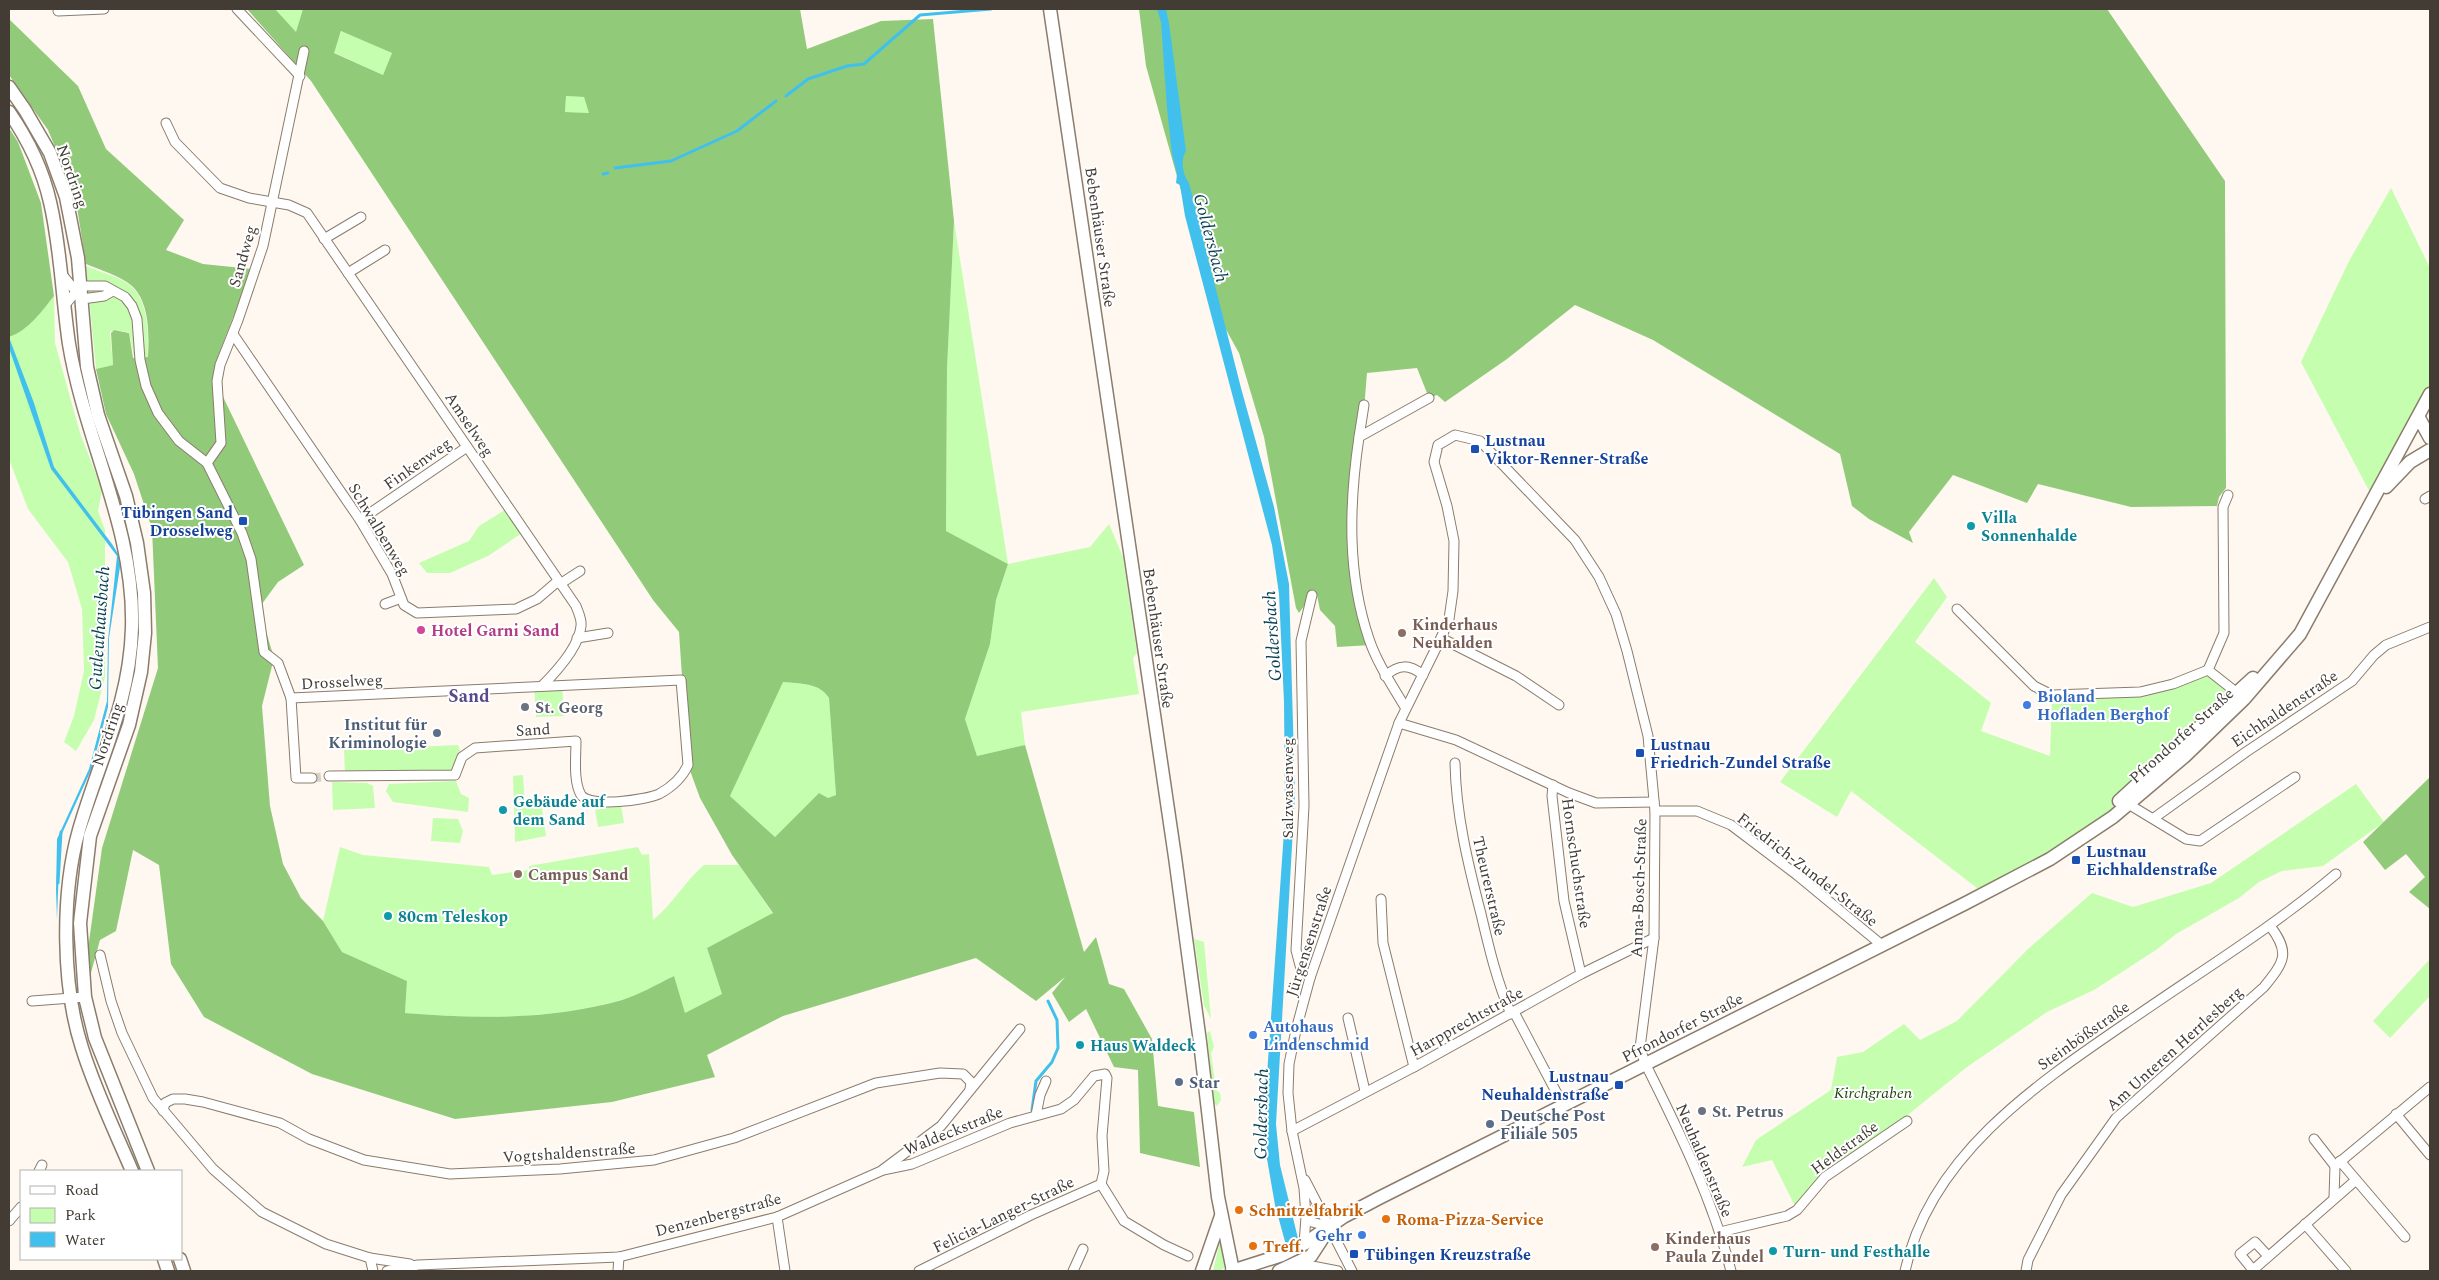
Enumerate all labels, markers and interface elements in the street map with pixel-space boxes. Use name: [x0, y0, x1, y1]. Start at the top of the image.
street label: Nordring: [50, 141, 94, 211]
street label: Bebenhäuser Straße: [1078, 165, 1122, 309]
water label: Goldersbach: [1186, 191, 1235, 286]
street label: Sandweg: [223, 222, 263, 290]
street label: Amselweg: [439, 387, 500, 462]
place label: Lustnau Viktor-Renner-Straße: [1485, 429, 1649, 471]
street label: Finkenweg: [379, 432, 456, 496]
marker: Lustnau Viktor-Renner-Straße: [1469, 443, 1481, 455]
street label: Schwalbenweg: [342, 479, 416, 581]
place label: Tübingen Sand Drosselweg: [121, 501, 233, 543]
place label: Villa Sonnenhalde: [1981, 506, 2077, 548]
marker: Tübingen Sand Drosselweg: [237, 515, 249, 527]
marker: Villa Sonnenhalde: [1965, 520, 1977, 532]
water label: Gutleuthausbach: [82, 565, 117, 691]
street label: Bebenhäuser Straße: [1136, 566, 1180, 710]
water label: Goldersbach: [1256, 590, 1289, 682]
place label: Kinderhaus Neuhalden: [1412, 613, 1498, 655]
place label: Hotel Garni Sand: [431, 619, 560, 643]
marker: Hotel Garni Sand: [415, 624, 427, 636]
marker: Kinderhaus Neuhalden: [1396, 627, 1408, 639]
street label: Eichhaldenstraße: [2226, 664, 2343, 754]
street label: Drosselweg: [300, 668, 384, 696]
street label: Pfrondorfer Straße: [2124, 682, 2239, 789]
district label: Sand: [448, 683, 490, 710]
place label: Bioland Hofladen Berghof: [2037, 685, 2170, 727]
place label: St. Georg: [535, 696, 603, 720]
street label: Nordring: [86, 699, 130, 769]
marker: Bioland Hofladen Berghof: [2021, 699, 2033, 711]
marker: St. Georg: [519, 701, 531, 713]
place label: Institut für Kriminologie: [328, 713, 427, 755]
street label: Sand: [515, 717, 551, 743]
marker: Institut für Kriminologie: [431, 727, 443, 739]
place label: Lustnau Friedrich-Zundel Straße: [1650, 733, 1831, 775]
street label: Salzwasenweg: [1276, 737, 1300, 839]
marker: Lustnau Friedrich-Zundel Straße: [1634, 747, 1646, 759]
place label: Gebäude auf dem Sand: [513, 790, 606, 832]
street label: Hornschuchstraße: [1555, 796, 1597, 930]
marker: Gebäude auf dem Sand: [497, 804, 509, 816]
street label: Friedrich-Zundel-Straße: [1732, 807, 1883, 933]
street label: Anna-Bosch-Straße: [1625, 818, 1653, 958]
street label: Theurerstraße: [1466, 834, 1512, 938]
place label: Lustnau Eichhaldenstraße: [2086, 840, 2217, 882]
marker: Lustnau Eichhaldenstraße: [2070, 854, 2082, 866]
place label: Campus Sand: [528, 863, 629, 887]
marker: Campus Sand: [512, 868, 524, 880]
street label: Jürgensenstraße: [1280, 883, 1338, 1000]
place label: 80cm Teleskop: [398, 905, 508, 929]
marker: 80cm Teleskop: [382, 910, 394, 922]
street label: Harpprechtstraße: [1405, 981, 1528, 1063]
street label: Am Unteren Herrlesberg: [2101, 981, 2248, 1117]
street label: Pfrondorfer Straße: [1617, 987, 1747, 1069]
street label: Steinbößstraße: [2033, 995, 2135, 1077]
place label: Autohaus Lindenschmid: [1263, 1015, 1369, 1057]
marker: Autohaus Lindenschmid: [1247, 1029, 1259, 1041]
place label: Haus Waldeck: [1090, 1034, 1197, 1058]
marker: Haus Waldeck: [1074, 1039, 1086, 1051]
place label: Lustnau Neuhaldenstraße: [1481, 1065, 1610, 1107]
water label: Goldersbach: [1247, 1068, 1276, 1160]
place label: Star: [1189, 1071, 1220, 1095]
marker: Star: [1173, 1076, 1185, 1088]
marker: Lustnau Neuhaldenstraße: [1613, 1079, 1625, 1091]
park label: Kirchgraben: [1834, 1081, 1913, 1105]
street label: Waldeckstraße: [900, 1100, 1007, 1162]
street label: Neuhaldenstraße: [1669, 1100, 1739, 1221]
place label: St. Petrus: [1712, 1100, 1784, 1124]
place label: Deutsche Post Filiale 505: [1500, 1104, 1606, 1146]
marker: St. Petrus: [1696, 1105, 1708, 1117]
street label: Heldstraße: [1806, 1115, 1883, 1181]
marker: Deutsche Post Filiale 505: [1484, 1118, 1496, 1130]
street label: Vogtshaldenstraße: [502, 1136, 636, 1170]
legend: [20, 1170, 182, 1260]
street label: Felicia-Langer-Straße: [929, 1170, 1078, 1260]
text: Road: [65, 1179, 99, 1202]
street label: Denzenbergstraße: [652, 1187, 784, 1243]
place label: Schnitzelfabrik: [1249, 1199, 1364, 1223]
text: Park: [65, 1204, 96, 1227]
marker: Schnitzelfabrik: [1233, 1204, 1245, 1216]
place label: Roma-Pizza-Service: [1396, 1208, 1544, 1232]
marker: Roma-Pizza-Service: [1380, 1213, 1392, 1225]
place label: Gehr: [1315, 1224, 1352, 1248]
place label: Kinderhaus Paula Zundel: [1665, 1227, 1764, 1269]
text: Water: [65, 1229, 105, 1252]
marker: Gehr: [1356, 1229, 1368, 1241]
place label: Treff.: [1263, 1235, 1304, 1259]
marker: Treff.: [1247, 1240, 1259, 1252]
place label: Turn- und Festhalle: [1783, 1240, 1930, 1264]
marker: Kinderhaus Paula Zundel: [1649, 1241, 1661, 1253]
place label: Tübingen Kreuzstraße: [1364, 1243, 1531, 1267]
marker: Turn- und Festhalle: [1767, 1245, 1779, 1257]
marker: Tübingen Kreuzstraße: [1348, 1248, 1360, 1260]

